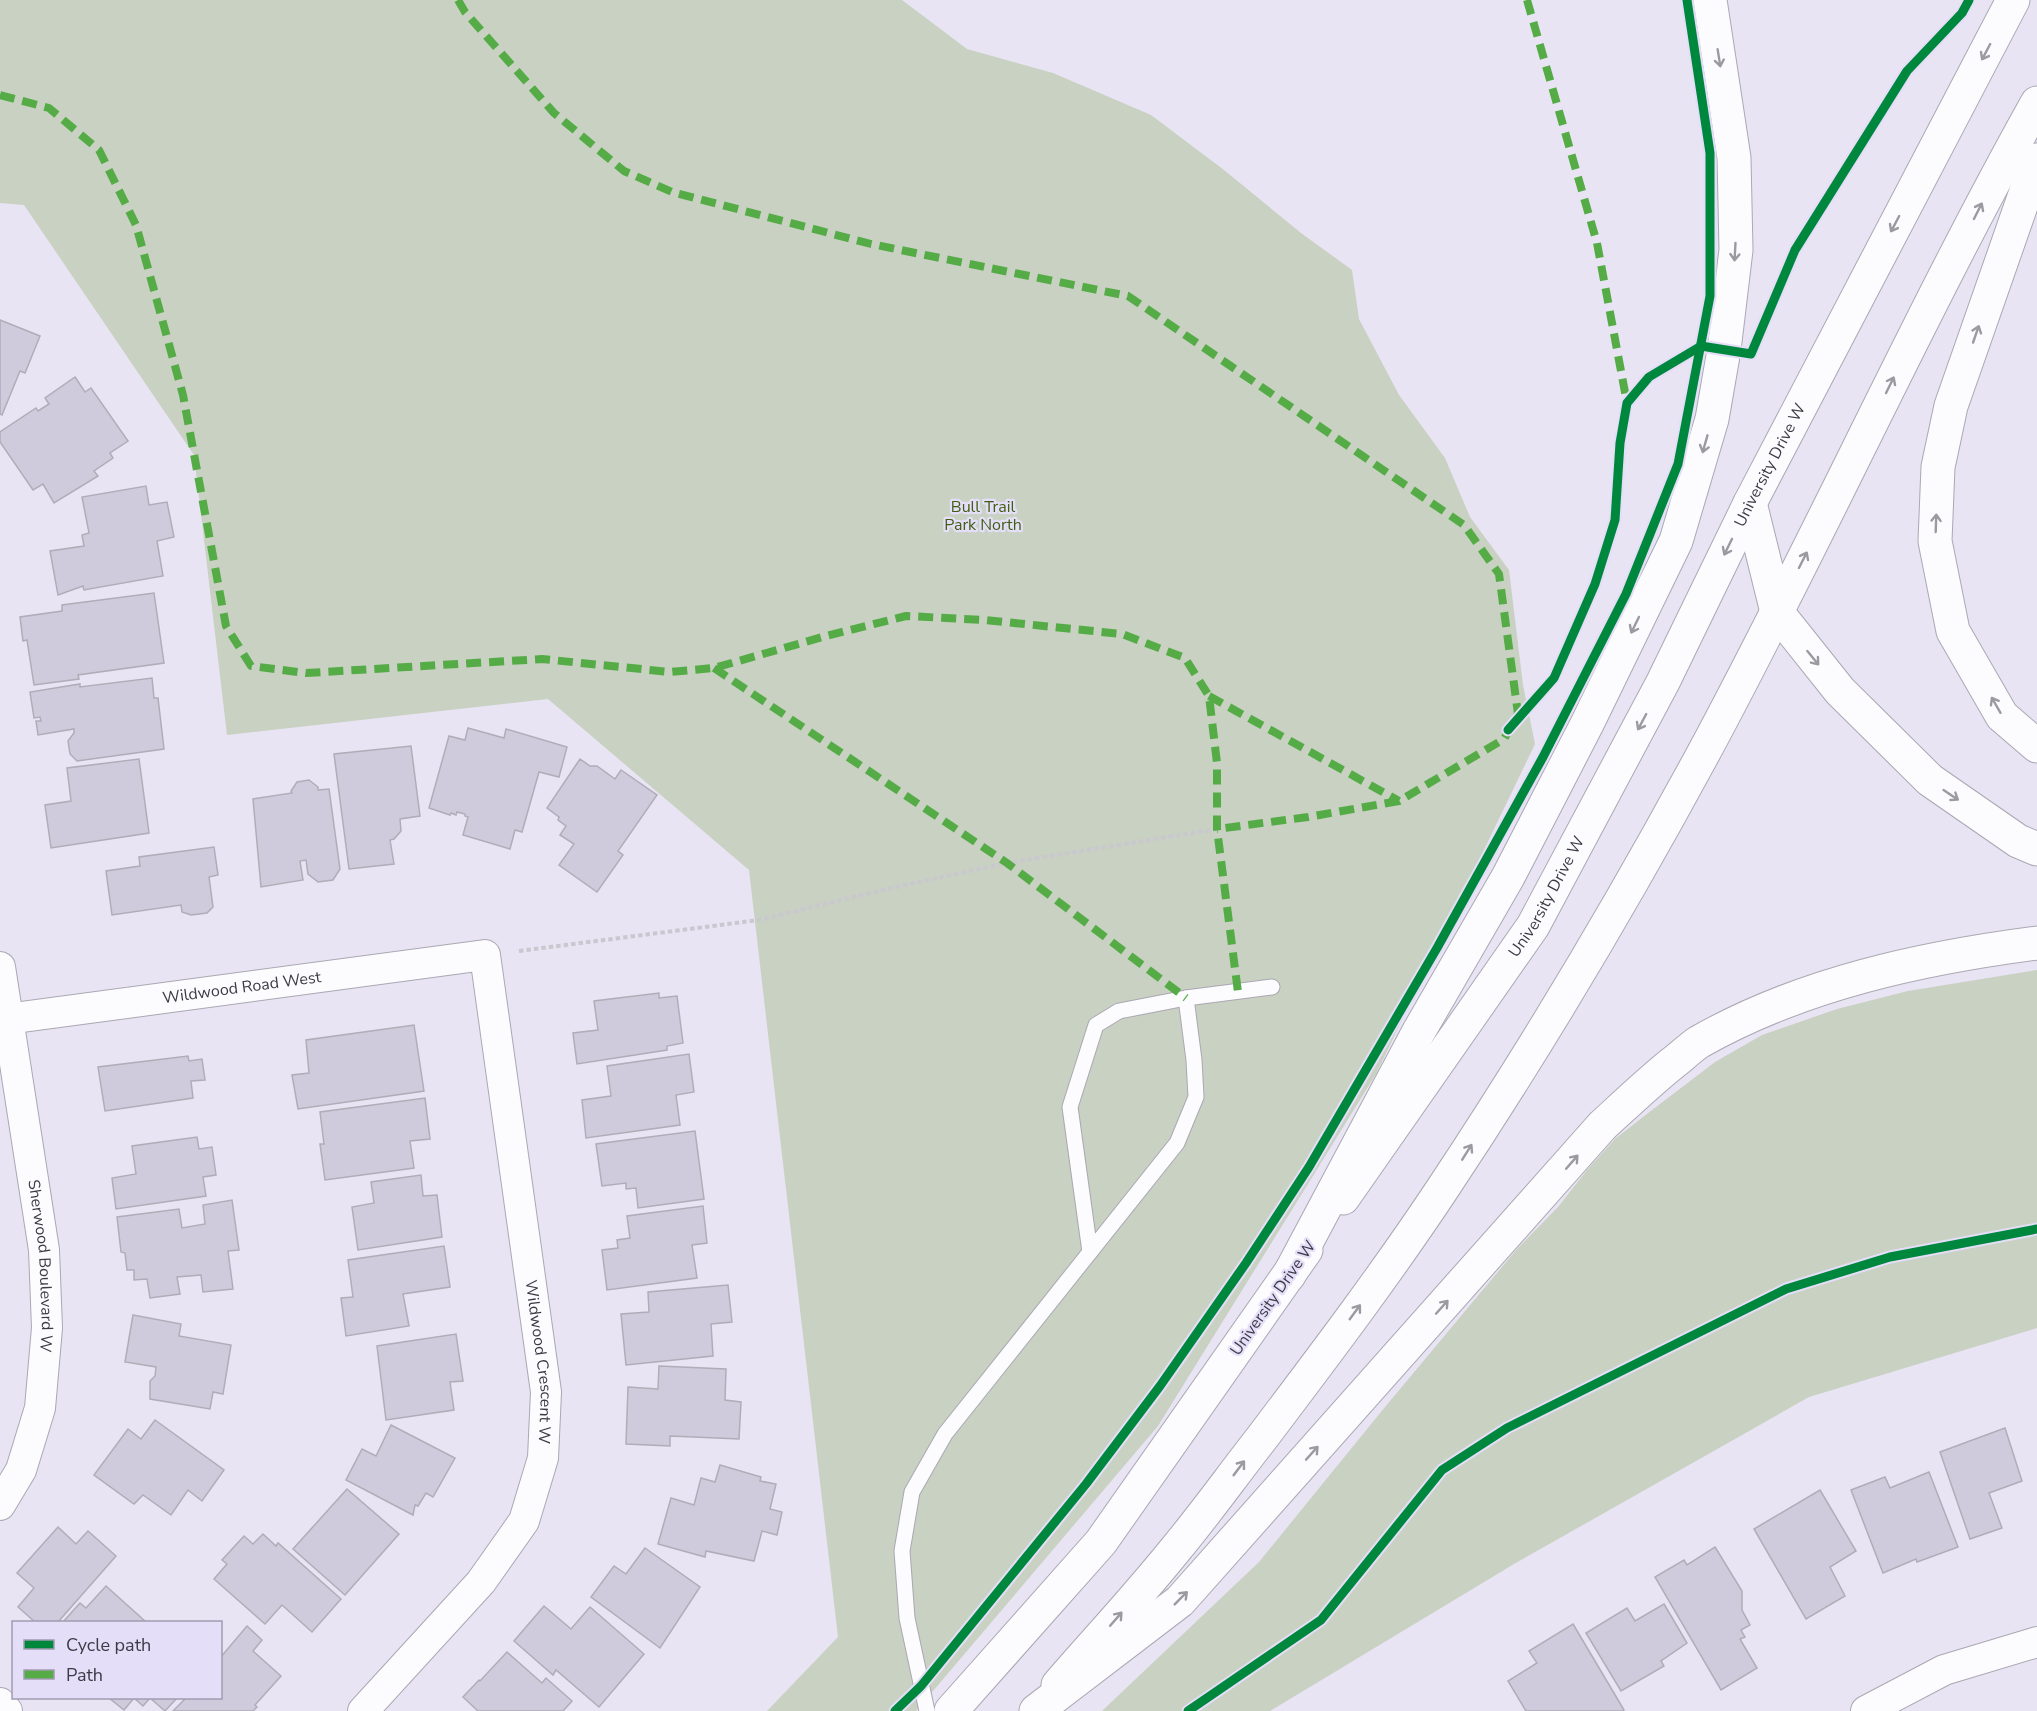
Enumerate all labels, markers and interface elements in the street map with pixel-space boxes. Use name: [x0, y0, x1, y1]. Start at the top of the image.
one-way arrow: [1980, 42, 1991, 60]
one-way arrow: [1713, 47, 1724, 67]
one-way arrow: [1973, 203, 1984, 221]
one-way arrow: [1889, 215, 1900, 233]
one-way arrow: [1730, 241, 1741, 261]
one-way arrow: [1971, 325, 1982, 344]
one-way arrow: [1884, 377, 1896, 395]
street label: University Drive W: [1729, 399, 1811, 531]
one-way arrow: [1699, 434, 1710, 453]
park label: Bull Trail Park North: [944, 496, 1022, 536]
one-way arrow: [1930, 514, 1941, 534]
one-way arrow: [1722, 537, 1734, 555]
one-way arrow: [1798, 552, 1810, 570]
one-way arrow: [1629, 616, 1641, 634]
one-way arrow: [1807, 650, 1820, 666]
one-way arrow: [1989, 697, 2001, 714]
one-way arrow: [1636, 712, 1647, 730]
one-way arrow: [1943, 788, 1960, 801]
street label: University Drive W: [1503, 832, 1590, 962]
street label: Wildwood Road West: [161, 966, 323, 1009]
one-way arrow: [1460, 1143, 1473, 1160]
one-way arrow: [1565, 1155, 1579, 1170]
street label: Sherwood Boulevard W: [22, 1178, 58, 1353]
street label: University Drive W: [1225, 1236, 1321, 1360]
street label: Wildwood Crescent W: [519, 1279, 557, 1445]
one-way arrow: [1435, 1300, 1449, 1315]
one-way arrow: [1349, 1304, 1361, 1320]
one-way arrow: [1305, 1446, 1319, 1461]
one-way arrow: [1232, 1460, 1245, 1476]
one-way arrow: [1174, 1590, 1189, 1605]
one-way arrow: [1109, 1611, 1122, 1627]
legend: [12, 1621, 222, 1699]
text: Cycle path: [66, 1633, 151, 1657]
text: Path: [66, 1663, 103, 1687]

